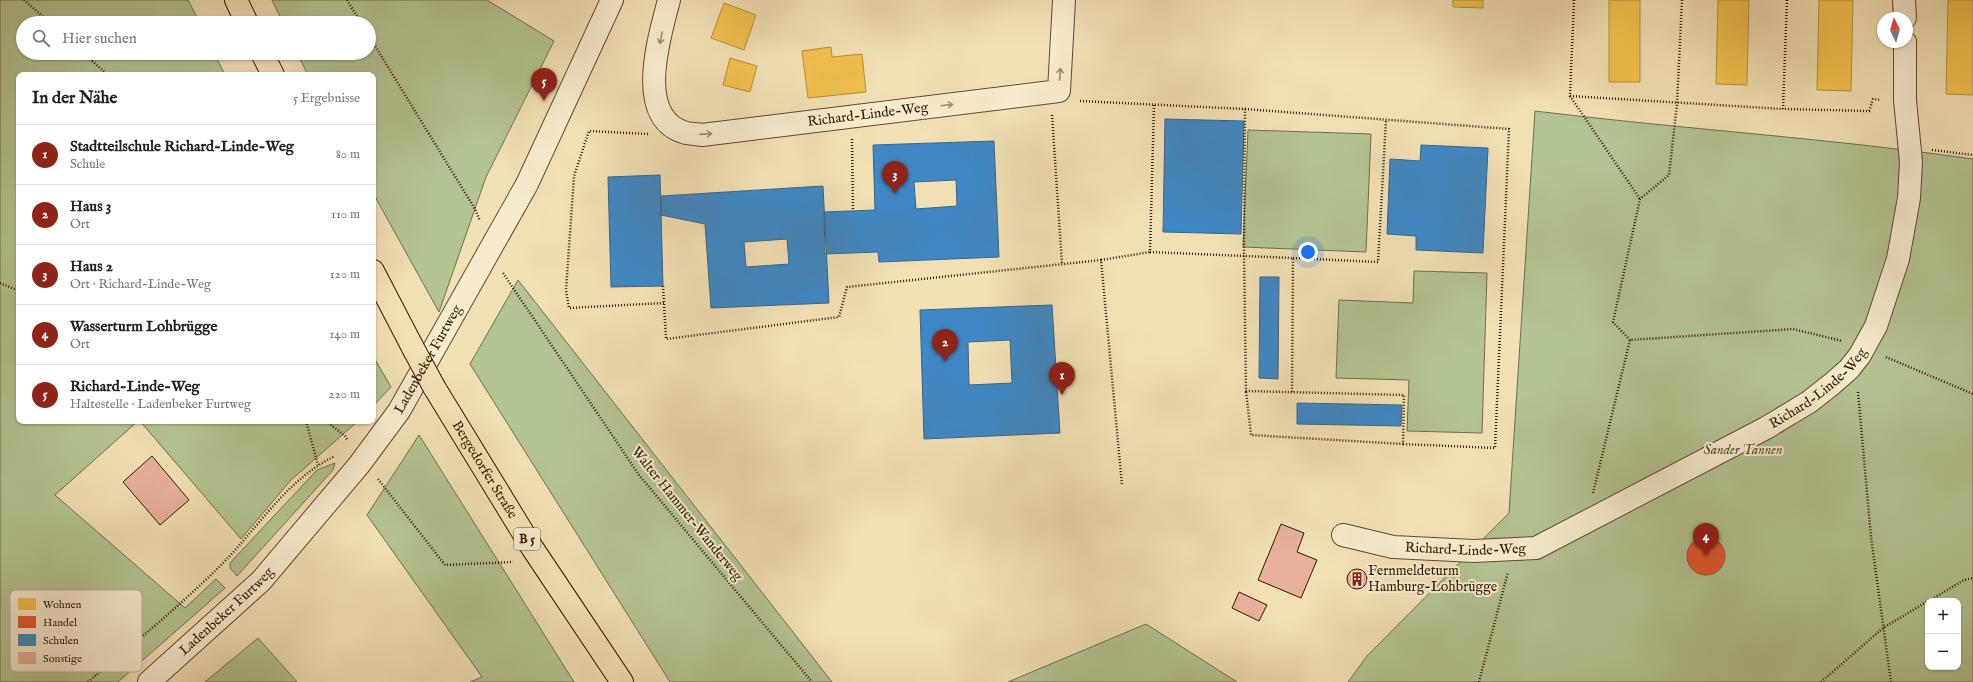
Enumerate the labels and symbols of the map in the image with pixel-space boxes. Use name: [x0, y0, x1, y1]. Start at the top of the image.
north arrow: [1877, 12, 1913, 48]
one-way arrow: [656, 31, 664, 44]
pin: 5: [531, 68, 557, 101]
one-way arrow: [1057, 68, 1064, 81]
street label: Richard-Linde-Weg: [807, 98, 929, 131]
one-way arrow: [940, 101, 953, 109]
one-way arrow: [699, 130, 712, 138]
pin: 3: [882, 161, 908, 194]
your location: [1298, 242, 1318, 262]
street label: Ladenbeker Furtweg: [390, 301, 466, 417]
pin: 2: [932, 329, 958, 362]
street label: Richard-Linde-Weg: [1766, 344, 1871, 433]
pin: 1: [1049, 362, 1075, 395]
street label: Bergedorfer Straße: [448, 417, 522, 523]
park label: Sander Tannen: [1703, 441, 1783, 459]
street label: Walter Hammer-Wanderweg: [627, 443, 747, 585]
pin: 4: [1693, 523, 1719, 556]
road number: B 5: [514, 528, 540, 550]
street label: Richard-Linde-Weg: [1405, 539, 1527, 560]
place label: Fernmeldeturm Hamburg-Lohbrügge: [1368, 562, 1498, 596]
street label: Ladenbeker Furtweg: [175, 563, 278, 659]
building icon: Fernmeldeturm Hamburg-Lohbrügge: [1349, 571, 1365, 587]
legend: [10, 590, 142, 672]
text: Wohnen: [43, 598, 82, 612]
text: Handel: [43, 616, 77, 630]
text: Schulen: [43, 634, 79, 648]
text: Sonstige: [43, 652, 82, 666]

